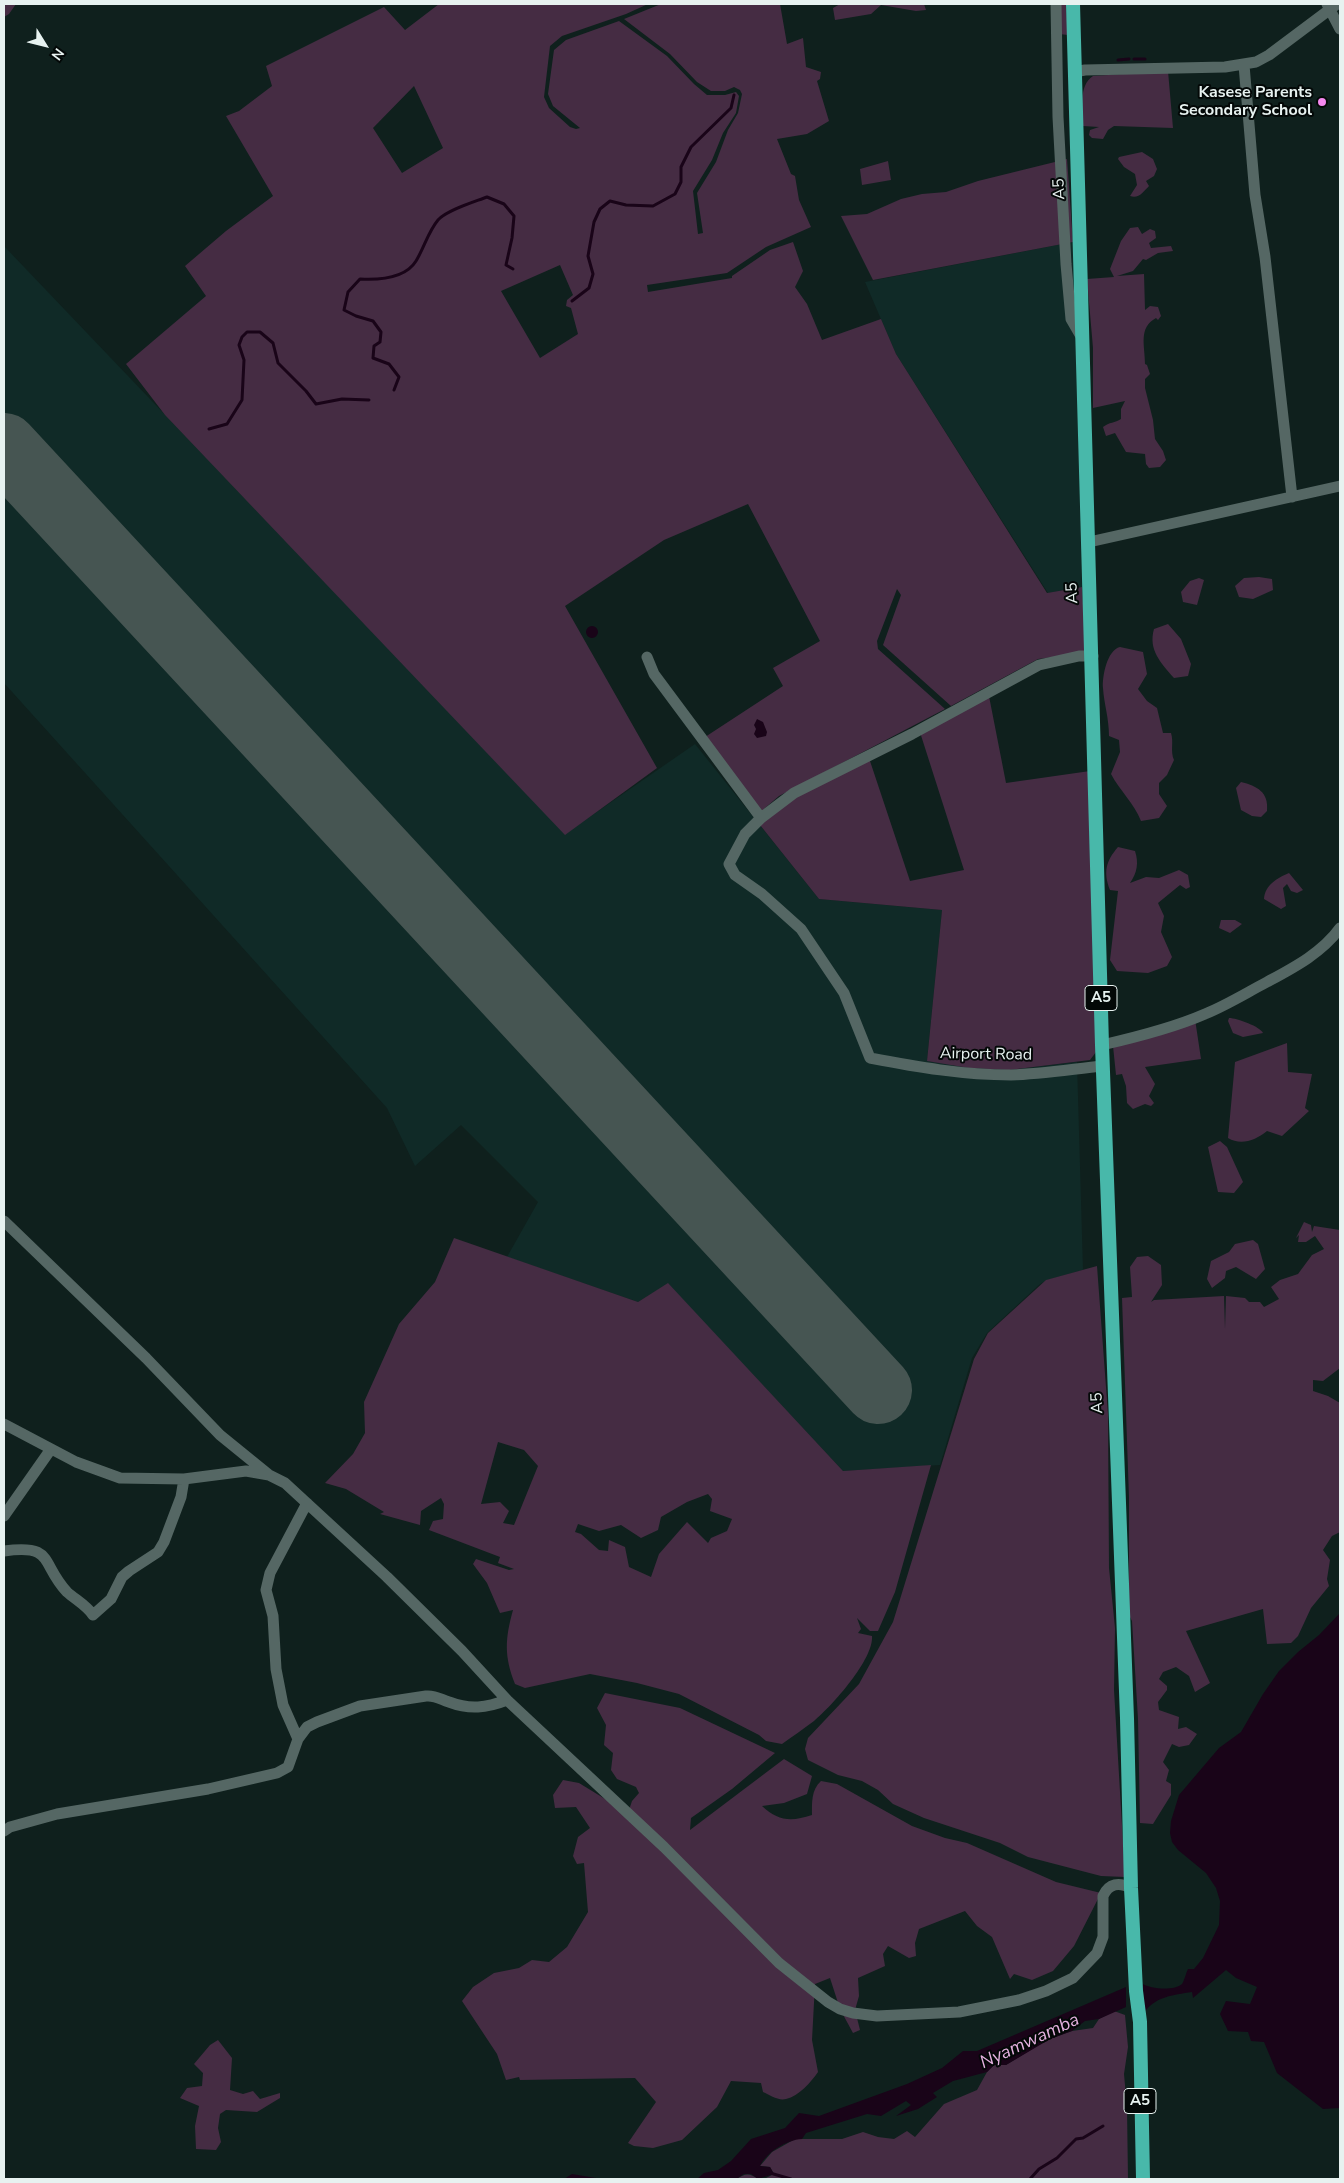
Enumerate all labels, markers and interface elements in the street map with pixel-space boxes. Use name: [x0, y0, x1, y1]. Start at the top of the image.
north arrow: [20, 20, 70, 70]
text: N: [47, 44, 68, 64]
place label: Kasese Parents Secondary School: [1179, 83, 1312, 121]
marker: Kasese Parents Secondary School: [1316, 96, 1328, 108]
street label: A5: [1050, 178, 1070, 200]
street label: A5: [1063, 582, 1083, 604]
road number: A5: [1085, 986, 1117, 1010]
street label: Airport Road: [940, 1045, 1032, 1065]
street label: A5: [1088, 1392, 1108, 1414]
water label: Nyamwamba: [977, 2010, 1083, 2074]
road number: A5: [1124, 2088, 1156, 2114]

